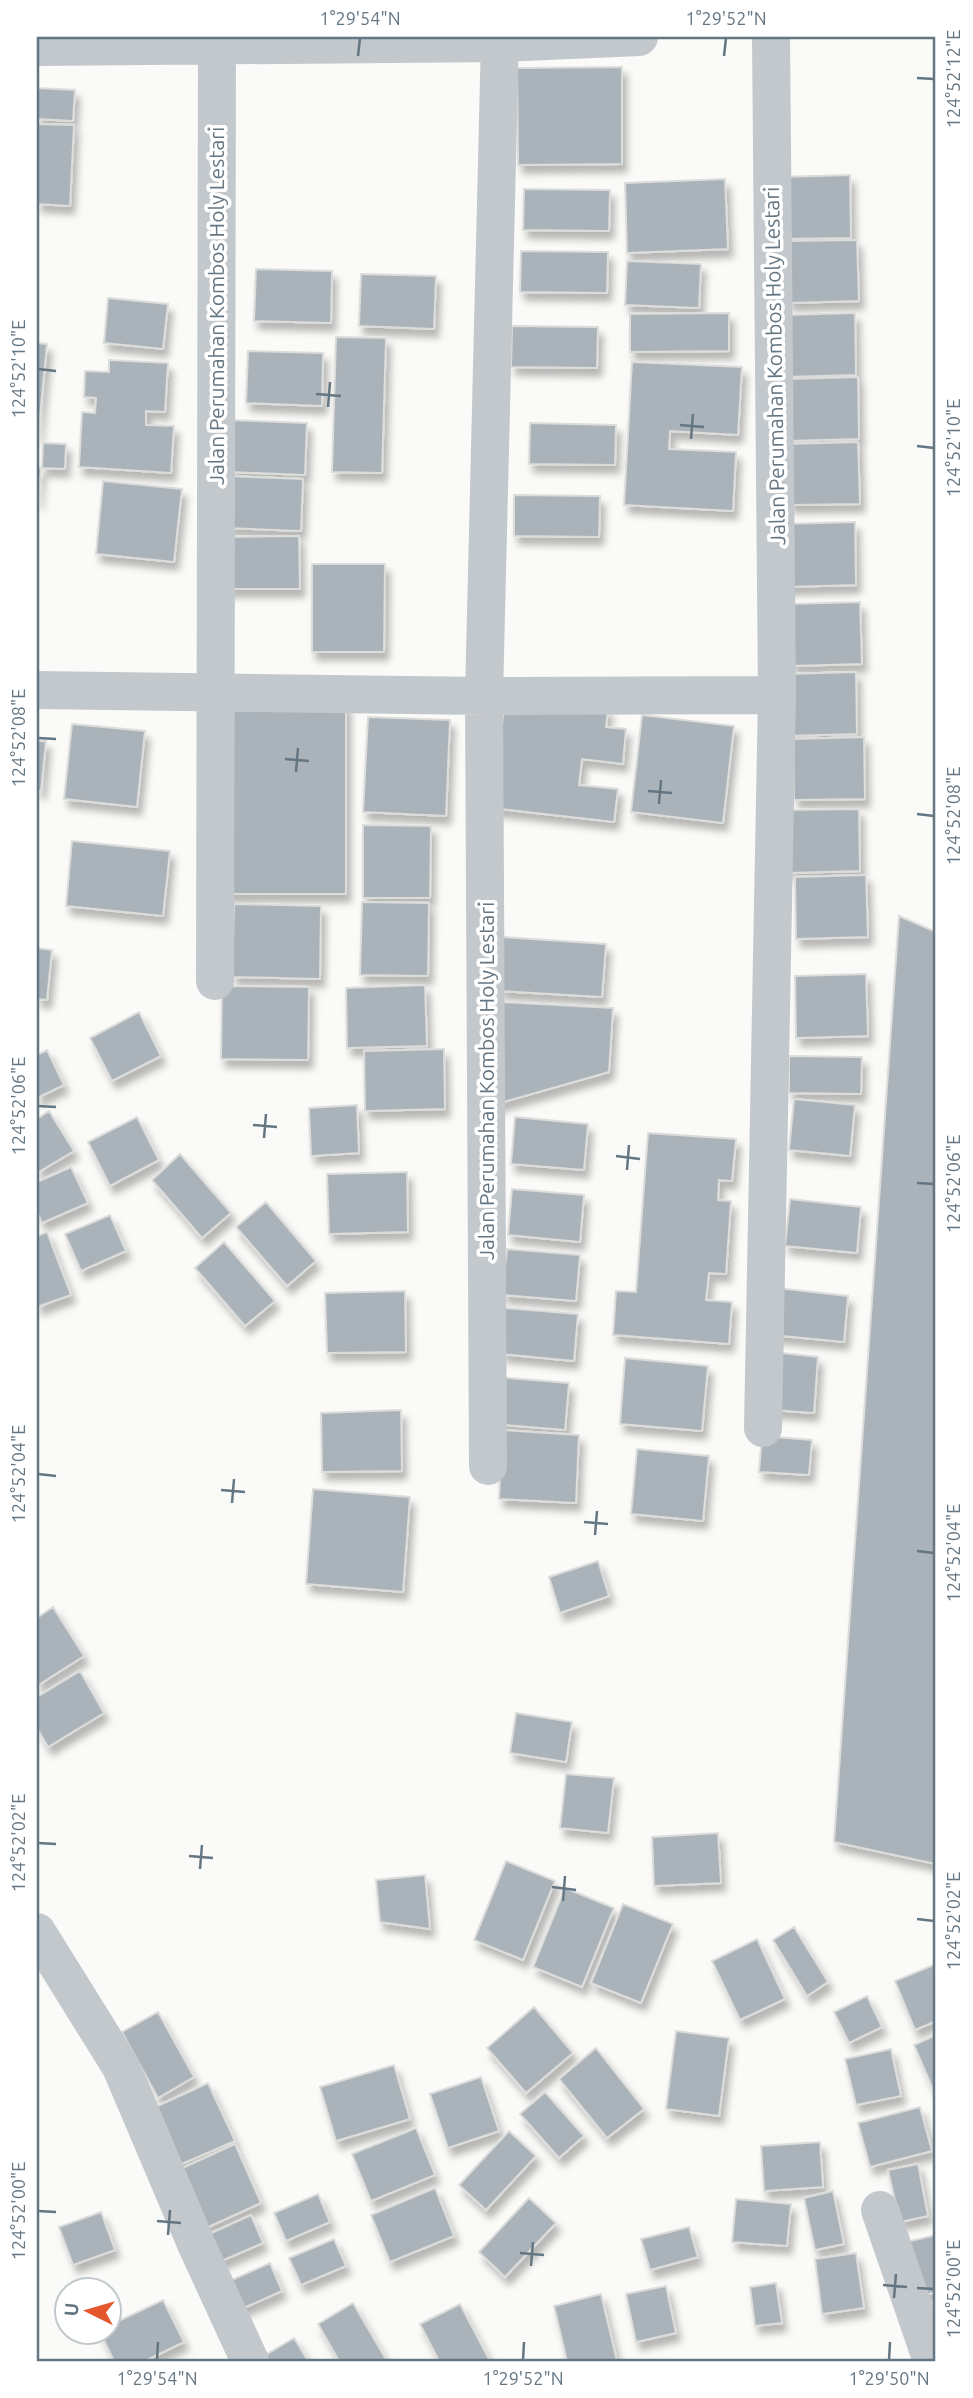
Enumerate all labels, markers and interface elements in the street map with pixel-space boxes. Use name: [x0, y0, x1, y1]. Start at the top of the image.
text: 1°29'54"N: [320, 8, 400, 28]
text: 1°29'52"N: [686, 8, 766, 28]
text: 124°52'12"E: [943, 30, 963, 128]
street label: Jalan Perumahan Kombos Holy Lestari: [204, 127, 228, 485]
street label: Jalan Perumahan Kombos Holy Lestari: [759, 186, 789, 546]
text: 124°52'10"E: [8, 320, 28, 418]
text: 124°52'10"E: [943, 399, 963, 497]
text: 124°52'08"E: [8, 689, 28, 787]
text: 124°52'08"E: [943, 767, 963, 865]
street label: Jalan Perumahan Kombos Holy Lestari: [474, 902, 498, 1260]
text: 124°52'06"E: [8, 1057, 28, 1155]
text: 124°52'06"E: [943, 1135, 963, 1233]
text: 124°52'04"E: [8, 1425, 28, 1523]
text: 124°52'04"E: [943, 1504, 963, 1602]
text: 124°52'02"E: [8, 1794, 28, 1892]
text: 124°52'02"E: [943, 1872, 963, 1970]
text: 124°52'00"E: [8, 2162, 28, 2260]
text: 124°52'00"E: [943, 2240, 963, 2338]
north arrow: [52, 2276, 122, 2346]
text: U: [60, 2302, 83, 2317]
text: 1°29'54"N: [117, 2368, 197, 2388]
text: 1°29'52"N: [483, 2368, 563, 2388]
text: 1°29'50"N: [849, 2368, 929, 2388]

